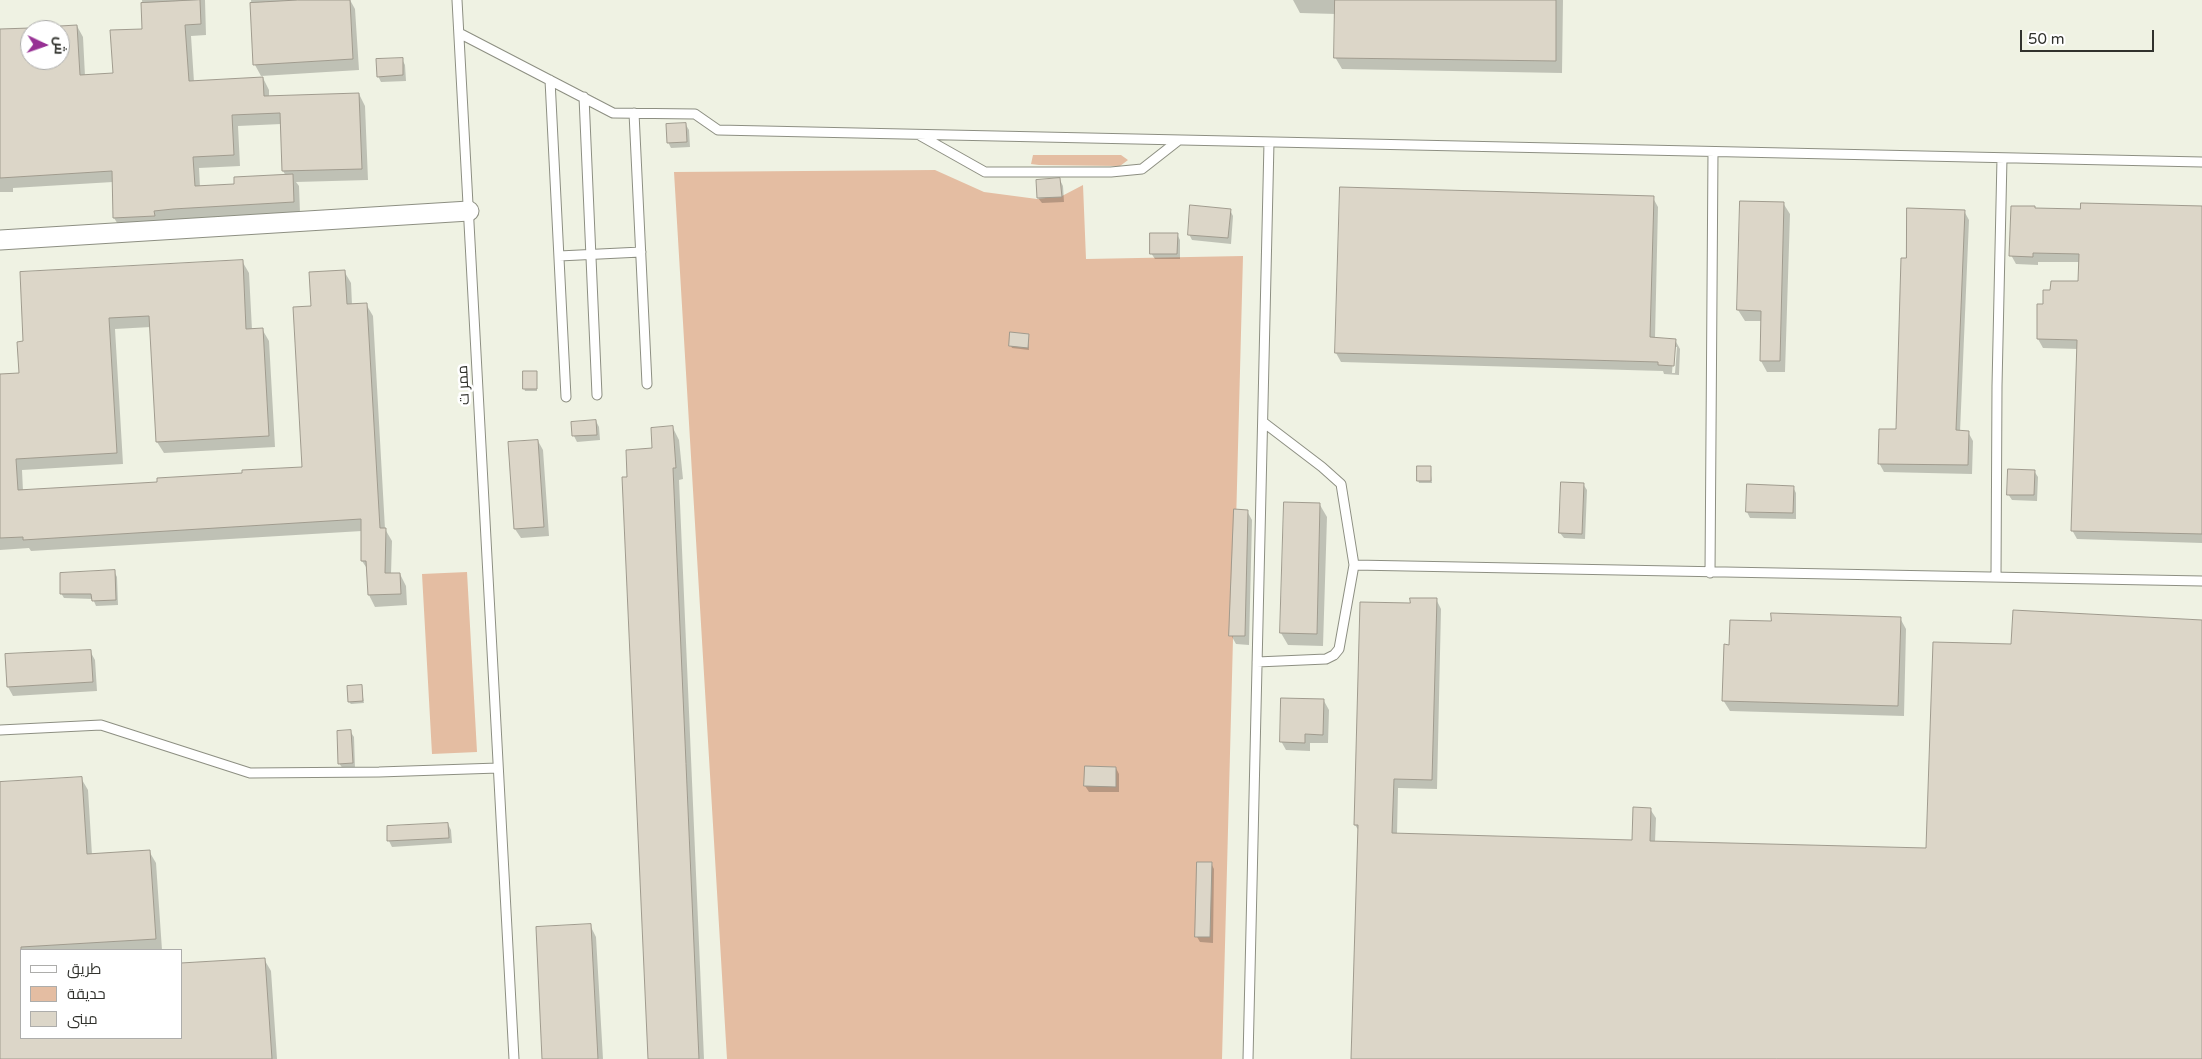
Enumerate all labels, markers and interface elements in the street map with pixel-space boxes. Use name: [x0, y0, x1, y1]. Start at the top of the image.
north arrow: [20, 20, 70, 70]
scale bar: [2022, 20, 2156, 52]
text: 50 m: [2028, 30, 2065, 48]
text: ش: [51, 36, 68, 55]
street label: ممر ت: [454, 365, 474, 405]
legend: [20, 949, 182, 1039]
text: طريق: [67, 960, 101, 978]
text: حديقة: [67, 985, 106, 1003]
text: مبنى: [67, 1010, 98, 1028]

